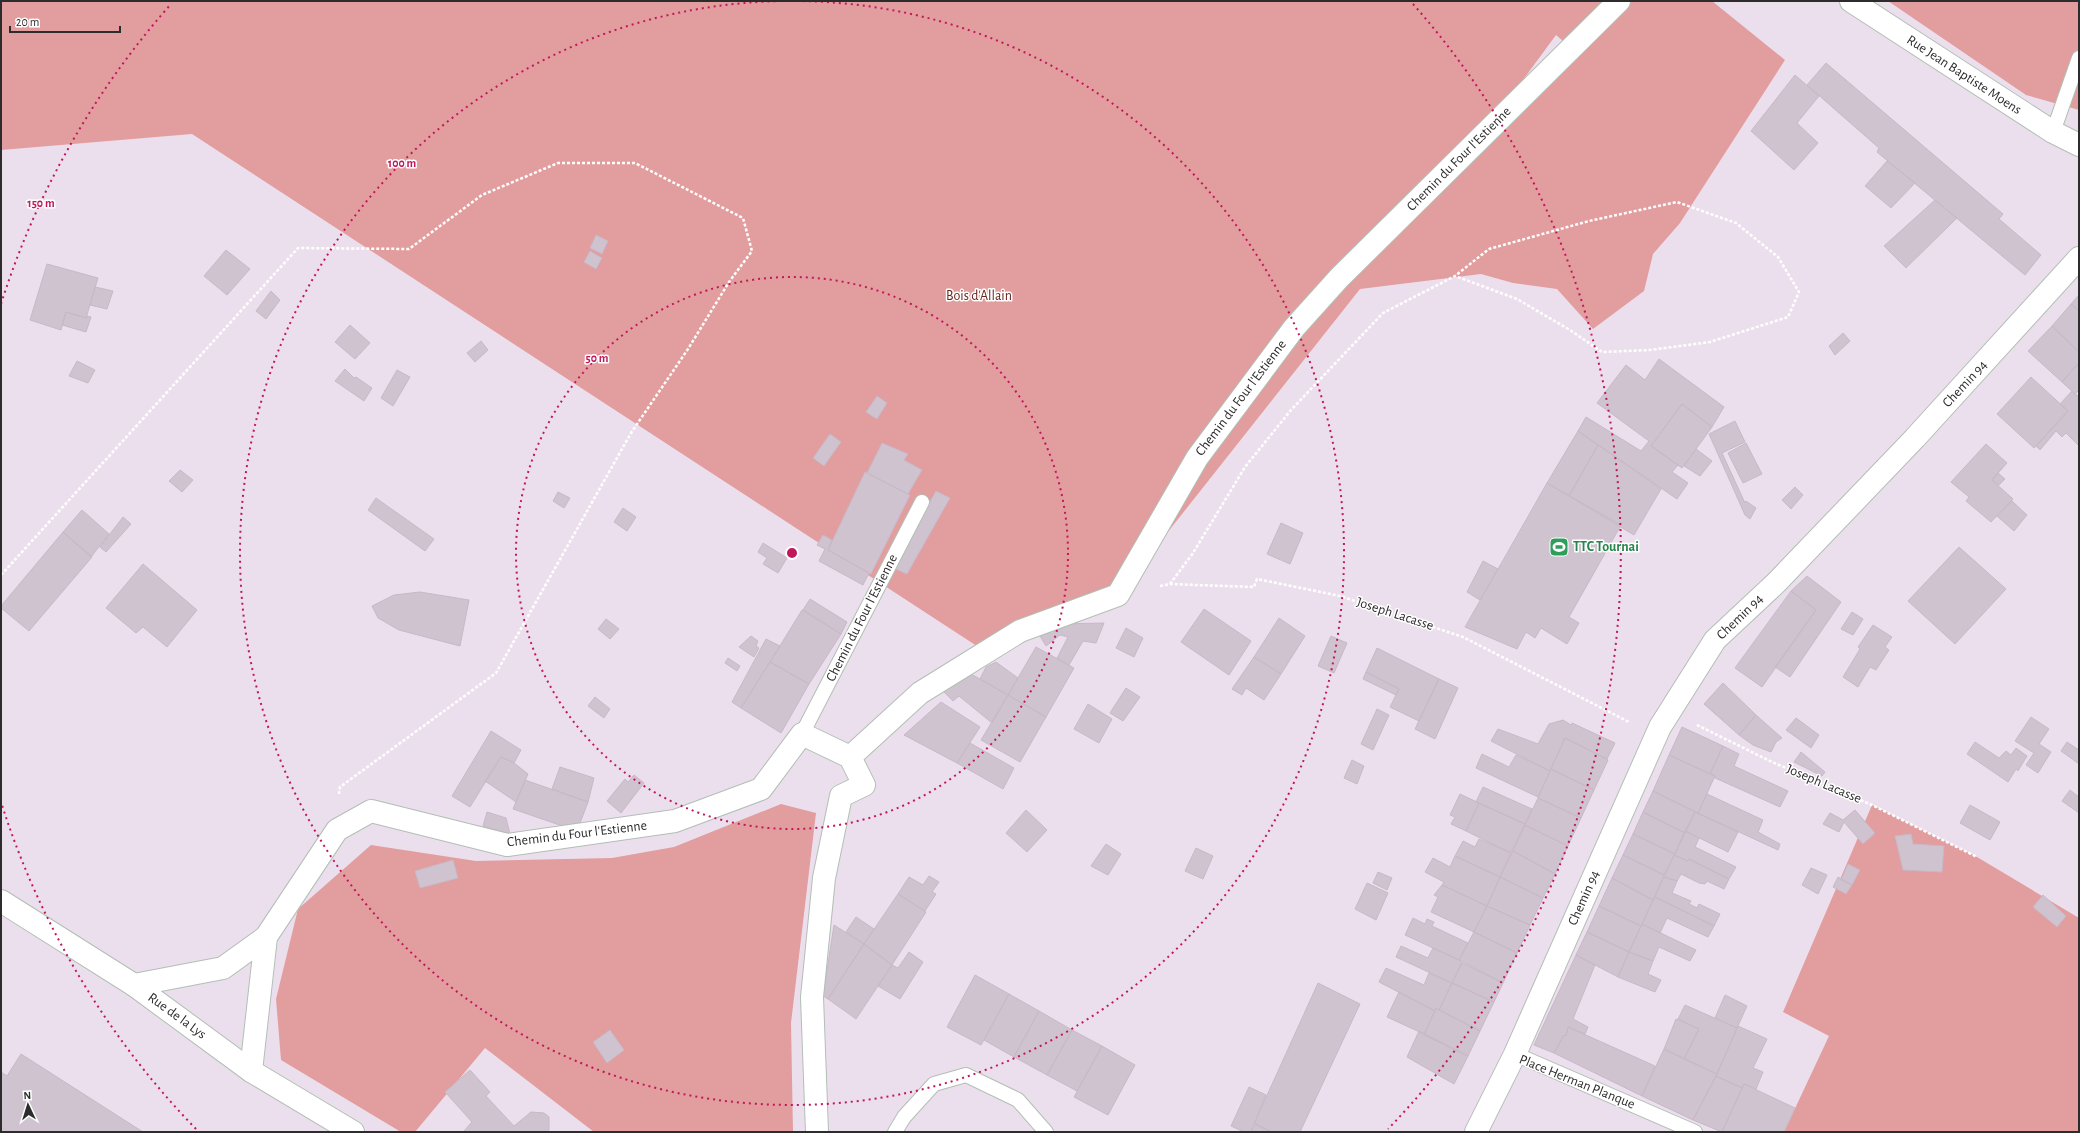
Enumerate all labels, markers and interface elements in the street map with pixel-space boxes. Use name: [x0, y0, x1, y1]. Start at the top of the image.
scale bar: [10, 8, 120, 34]
text: 20 m: [16, 16, 39, 28]
street label: Rue Jean Baptiste Moens: [1904, 33, 2024, 117]
street label: Chemin du Four l'Estienne: [1404, 104, 1514, 214]
text: 100 m: [388, 157, 416, 169]
text: 150 m: [27, 197, 55, 209]
park label: Bois d'Allain: [946, 289, 1012, 303]
street label: Chemin du Four l'Estienne: [1193, 338, 1289, 458]
text: 50 m: [586, 352, 609, 364]
street label: Chemin 94: [1940, 358, 1990, 410]
sports icon: TTC Tournai: [1548, 536, 1570, 558]
place label: TTC Tournai: [1573, 540, 1639, 554]
centre of rings: [785, 546, 799, 560]
street label: Chemin du Four l'Estienne: [824, 552, 900, 684]
street label: Chemin 94: [1714, 591, 1766, 642]
street label: Joseph Lacasse: [1355, 595, 1435, 633]
street label: Joseph Lacasse: [1784, 762, 1864, 806]
street label: Chemin du Four l'Estienne: [506, 818, 648, 850]
street label: Chemin 94: [1566, 868, 1602, 928]
street label: Rue de la Lys: [145, 990, 209, 1042]
street label: Place Herman Planque: [1517, 1052, 1637, 1112]
north arrow: [8, 1085, 48, 1125]
text: N: [23, 1090, 32, 1101]

